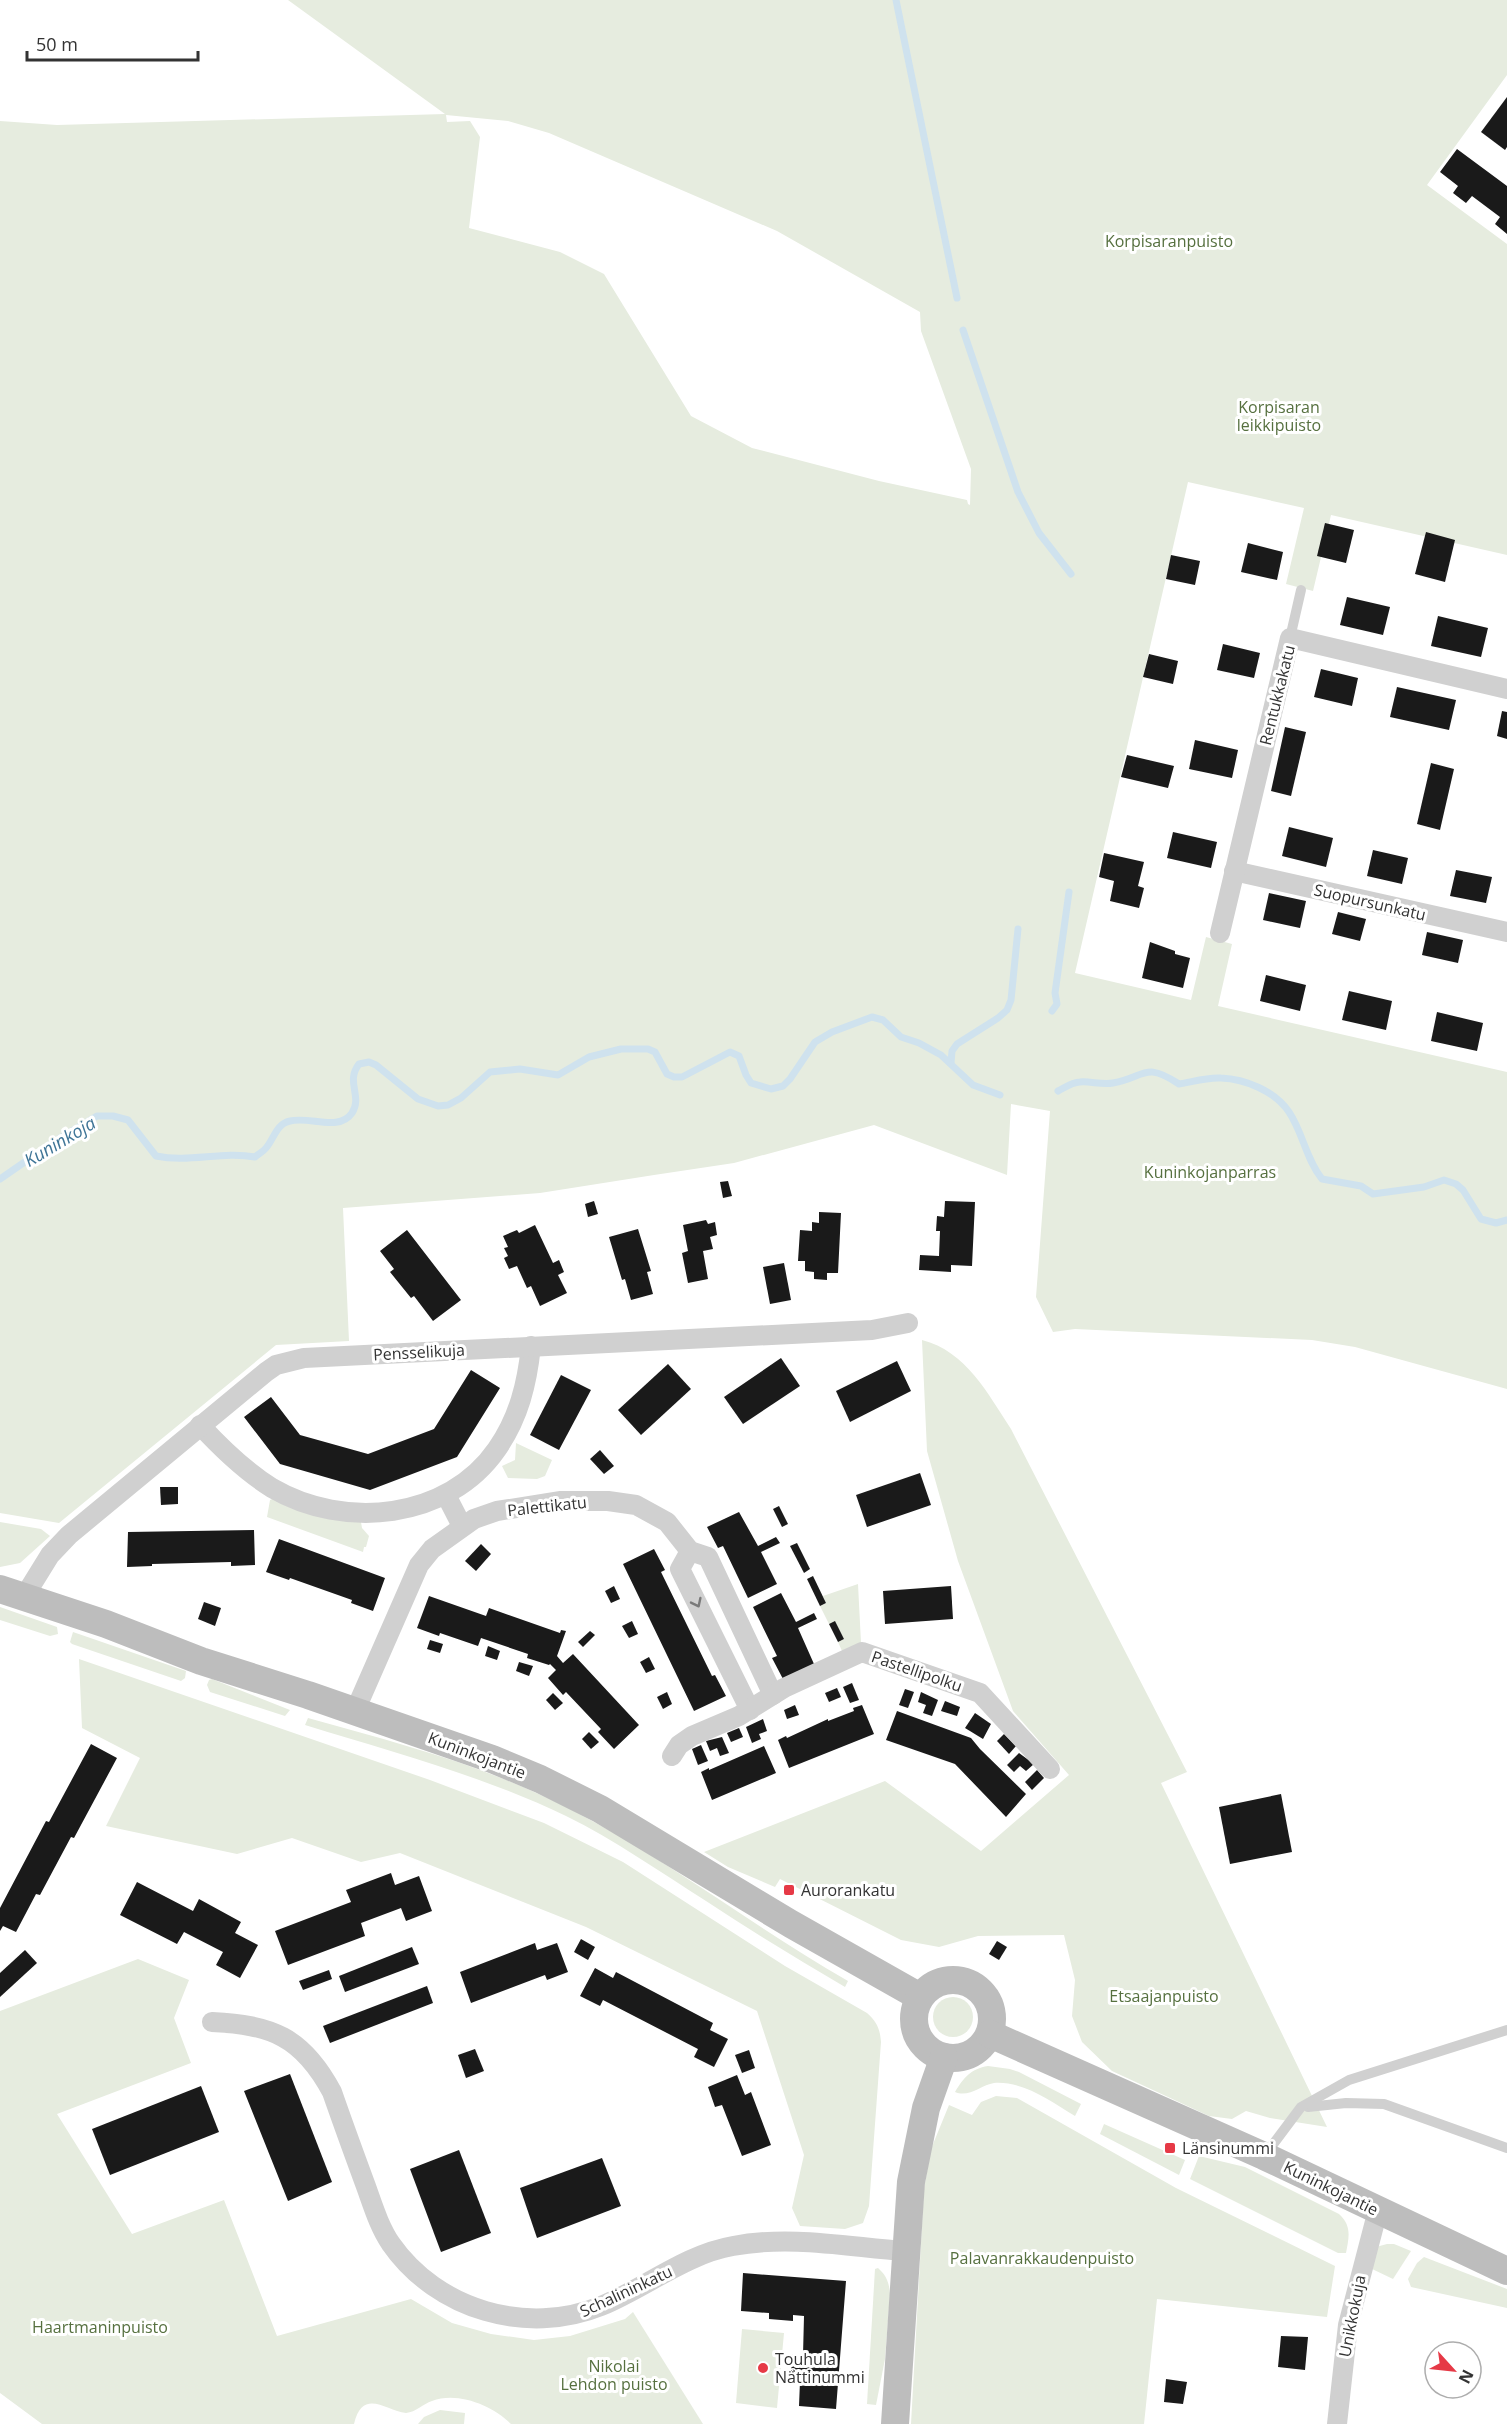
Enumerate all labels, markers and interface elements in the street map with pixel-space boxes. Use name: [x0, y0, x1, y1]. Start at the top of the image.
scale bar: [27, 24, 198, 62]
text: 50 m: [36, 32, 78, 56]
park label: Korpisaranpuisto: [1105, 230, 1233, 252]
park label: Korpisaran leikkipuisto: [1237, 396, 1321, 436]
street label: Rentukkakatu: [1254, 643, 1300, 747]
street label: Suopursunkatu: [1312, 878, 1428, 926]
water label: Kuninkoja: [19, 1110, 100, 1172]
park label: Kuninkojanparras: [1144, 1161, 1276, 1183]
street label: Pensselikuja: [373, 1339, 465, 1365]
street label: Palettikatu: [506, 1491, 588, 1521]
one-way arrow: [690, 1597, 701, 1608]
street label: Pastellipolku: [869, 1645, 965, 1697]
street label: Kuninkojantie: [425, 1726, 529, 1784]
place label: Aurorankatu: [801, 1879, 895, 1901]
marker: Aurorankatu: [782, 1883, 796, 1897]
park label: Etsaajanpuisto: [1109, 1985, 1219, 2007]
place label: Länsinummi: [1182, 2137, 1274, 2159]
marker: Länsinummi: [1163, 2141, 1177, 2155]
street label: Kuninkojantie: [1280, 2156, 1382, 2220]
park label: Palavanrakkaudenpuisto: [950, 2247, 1134, 2269]
street label: Schalininkatu: [576, 2260, 676, 2322]
street label: Unikkokuja: [1333, 2273, 1371, 2359]
park label: Haartmaninpuisto: [32, 2316, 168, 2338]
north arrow: [1423, 2340, 1483, 2400]
place label: Touhula Nättinummi: [775, 2348, 865, 2388]
park label: Nikolai Lehdon puisto: [560, 2355, 668, 2395]
marker: Touhula Nättinummi: [756, 2361, 770, 2375]
text: N: [1454, 2366, 1479, 2388]

